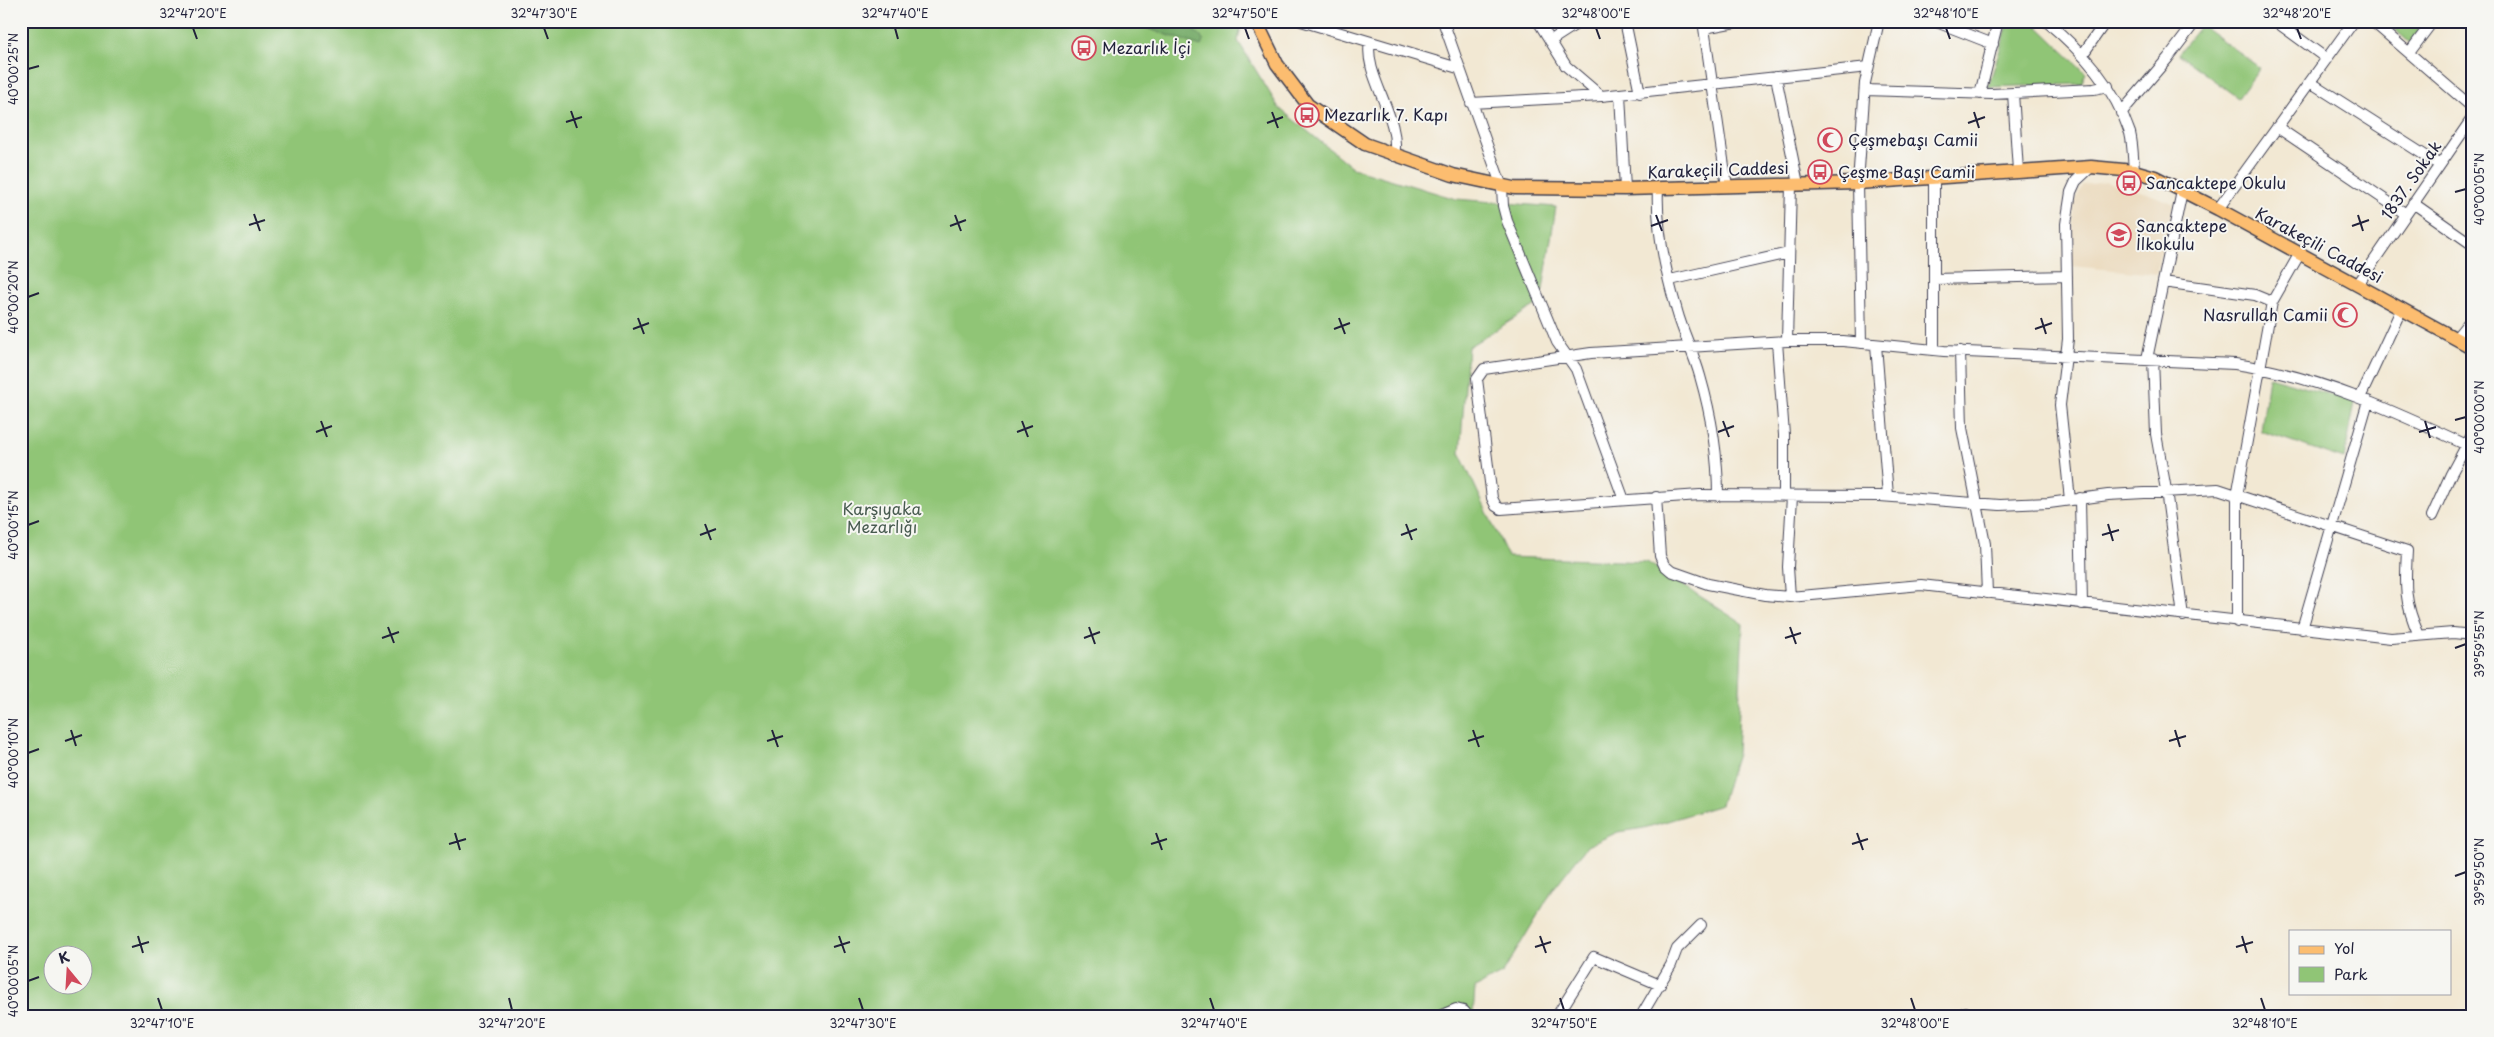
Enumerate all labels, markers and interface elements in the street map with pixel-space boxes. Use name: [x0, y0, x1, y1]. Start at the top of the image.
text: 32°47'20"E: [159, 4, 227, 22]
text: 32°47'30"E: [510, 4, 578, 22]
text: 32°47'40"E: [862, 4, 928, 22]
text: 32°47'50"E: [1212, 4, 1278, 22]
text: 32°48'00"E: [1562, 4, 1630, 22]
text: 32°48'10"E: [1913, 4, 1979, 22]
text: 32°48'20"E: [2263, 4, 2331, 22]
text: 40°00'25"N: [4, 33, 22, 105]
bus stop icon: Mezarlık İçi: [1071, 35, 1097, 61]
place label: Mezarlık İçi: [1102, 35, 1191, 59]
bus stop icon: Mezarlık 7. Kapı: [1294, 102, 1320, 128]
place label: Mezarlık 7. Kapı: [1324, 102, 1448, 126]
mosque icon: Çeşmebaşı Camii: [1817, 127, 1843, 153]
place label: Çeşmebaşı Camii: [1848, 127, 1978, 151]
street label: 1837. Sokak: [2374, 135, 2446, 224]
text: 40°00'05"N: [2470, 153, 2488, 225]
street label: Karakeçili Caddesi: [1647, 155, 1789, 183]
bus stop icon: Çeşme Başı Camii: [1807, 159, 1833, 185]
place label: Çeşme Başı Camii: [1838, 159, 1975, 183]
bus stop icon: Sancaktepe Okulu: [2116, 170, 2142, 196]
place label: Sancaktepe Okulu: [2146, 170, 2286, 194]
street label: Karakeçili Caddesi: [2251, 200, 2388, 288]
place label: Sancaktepe İlkokulu: [2136, 213, 2227, 255]
school or university icon: Sancaktepe İlkokulu: [2106, 222, 2132, 248]
text: 40°00'20"N: [4, 260, 22, 334]
place label: Nasrullah Camii: [2203, 302, 2328, 326]
mosque icon: Nasrullah Camii: [2332, 302, 2358, 328]
text: 40°00'00"N: [2470, 380, 2488, 454]
text: 40°00'15"N: [4, 490, 22, 560]
park label: Karşıyaka Mezarlığı: [842, 496, 922, 538]
text: 39°59'55"N: [2470, 610, 2488, 678]
text: 40°00'10"N: [4, 718, 22, 788]
text: 39°59'50"N: [2470, 838, 2488, 906]
legend: [2289, 930, 2452, 994]
text: Yol: [2334, 936, 2355, 959]
north arrow: [42, 944, 92, 994]
text: 40°00'05"N: [4, 945, 22, 1017]
text: K: [56, 946, 72, 969]
text: Park: [2334, 962, 2368, 985]
text: 32°47'10"E: [130, 1014, 194, 1032]
text: 32°47'20"E: [478, 1014, 546, 1032]
text: 32°47'30"E: [829, 1014, 897, 1032]
text: 32°47'40"E: [1181, 1014, 1247, 1032]
text: 32°47'50"E: [1531, 1014, 1597, 1032]
text: 32°48'00"E: [1881, 1014, 1949, 1032]
text: 32°48'10"E: [2232, 1014, 2298, 1032]

